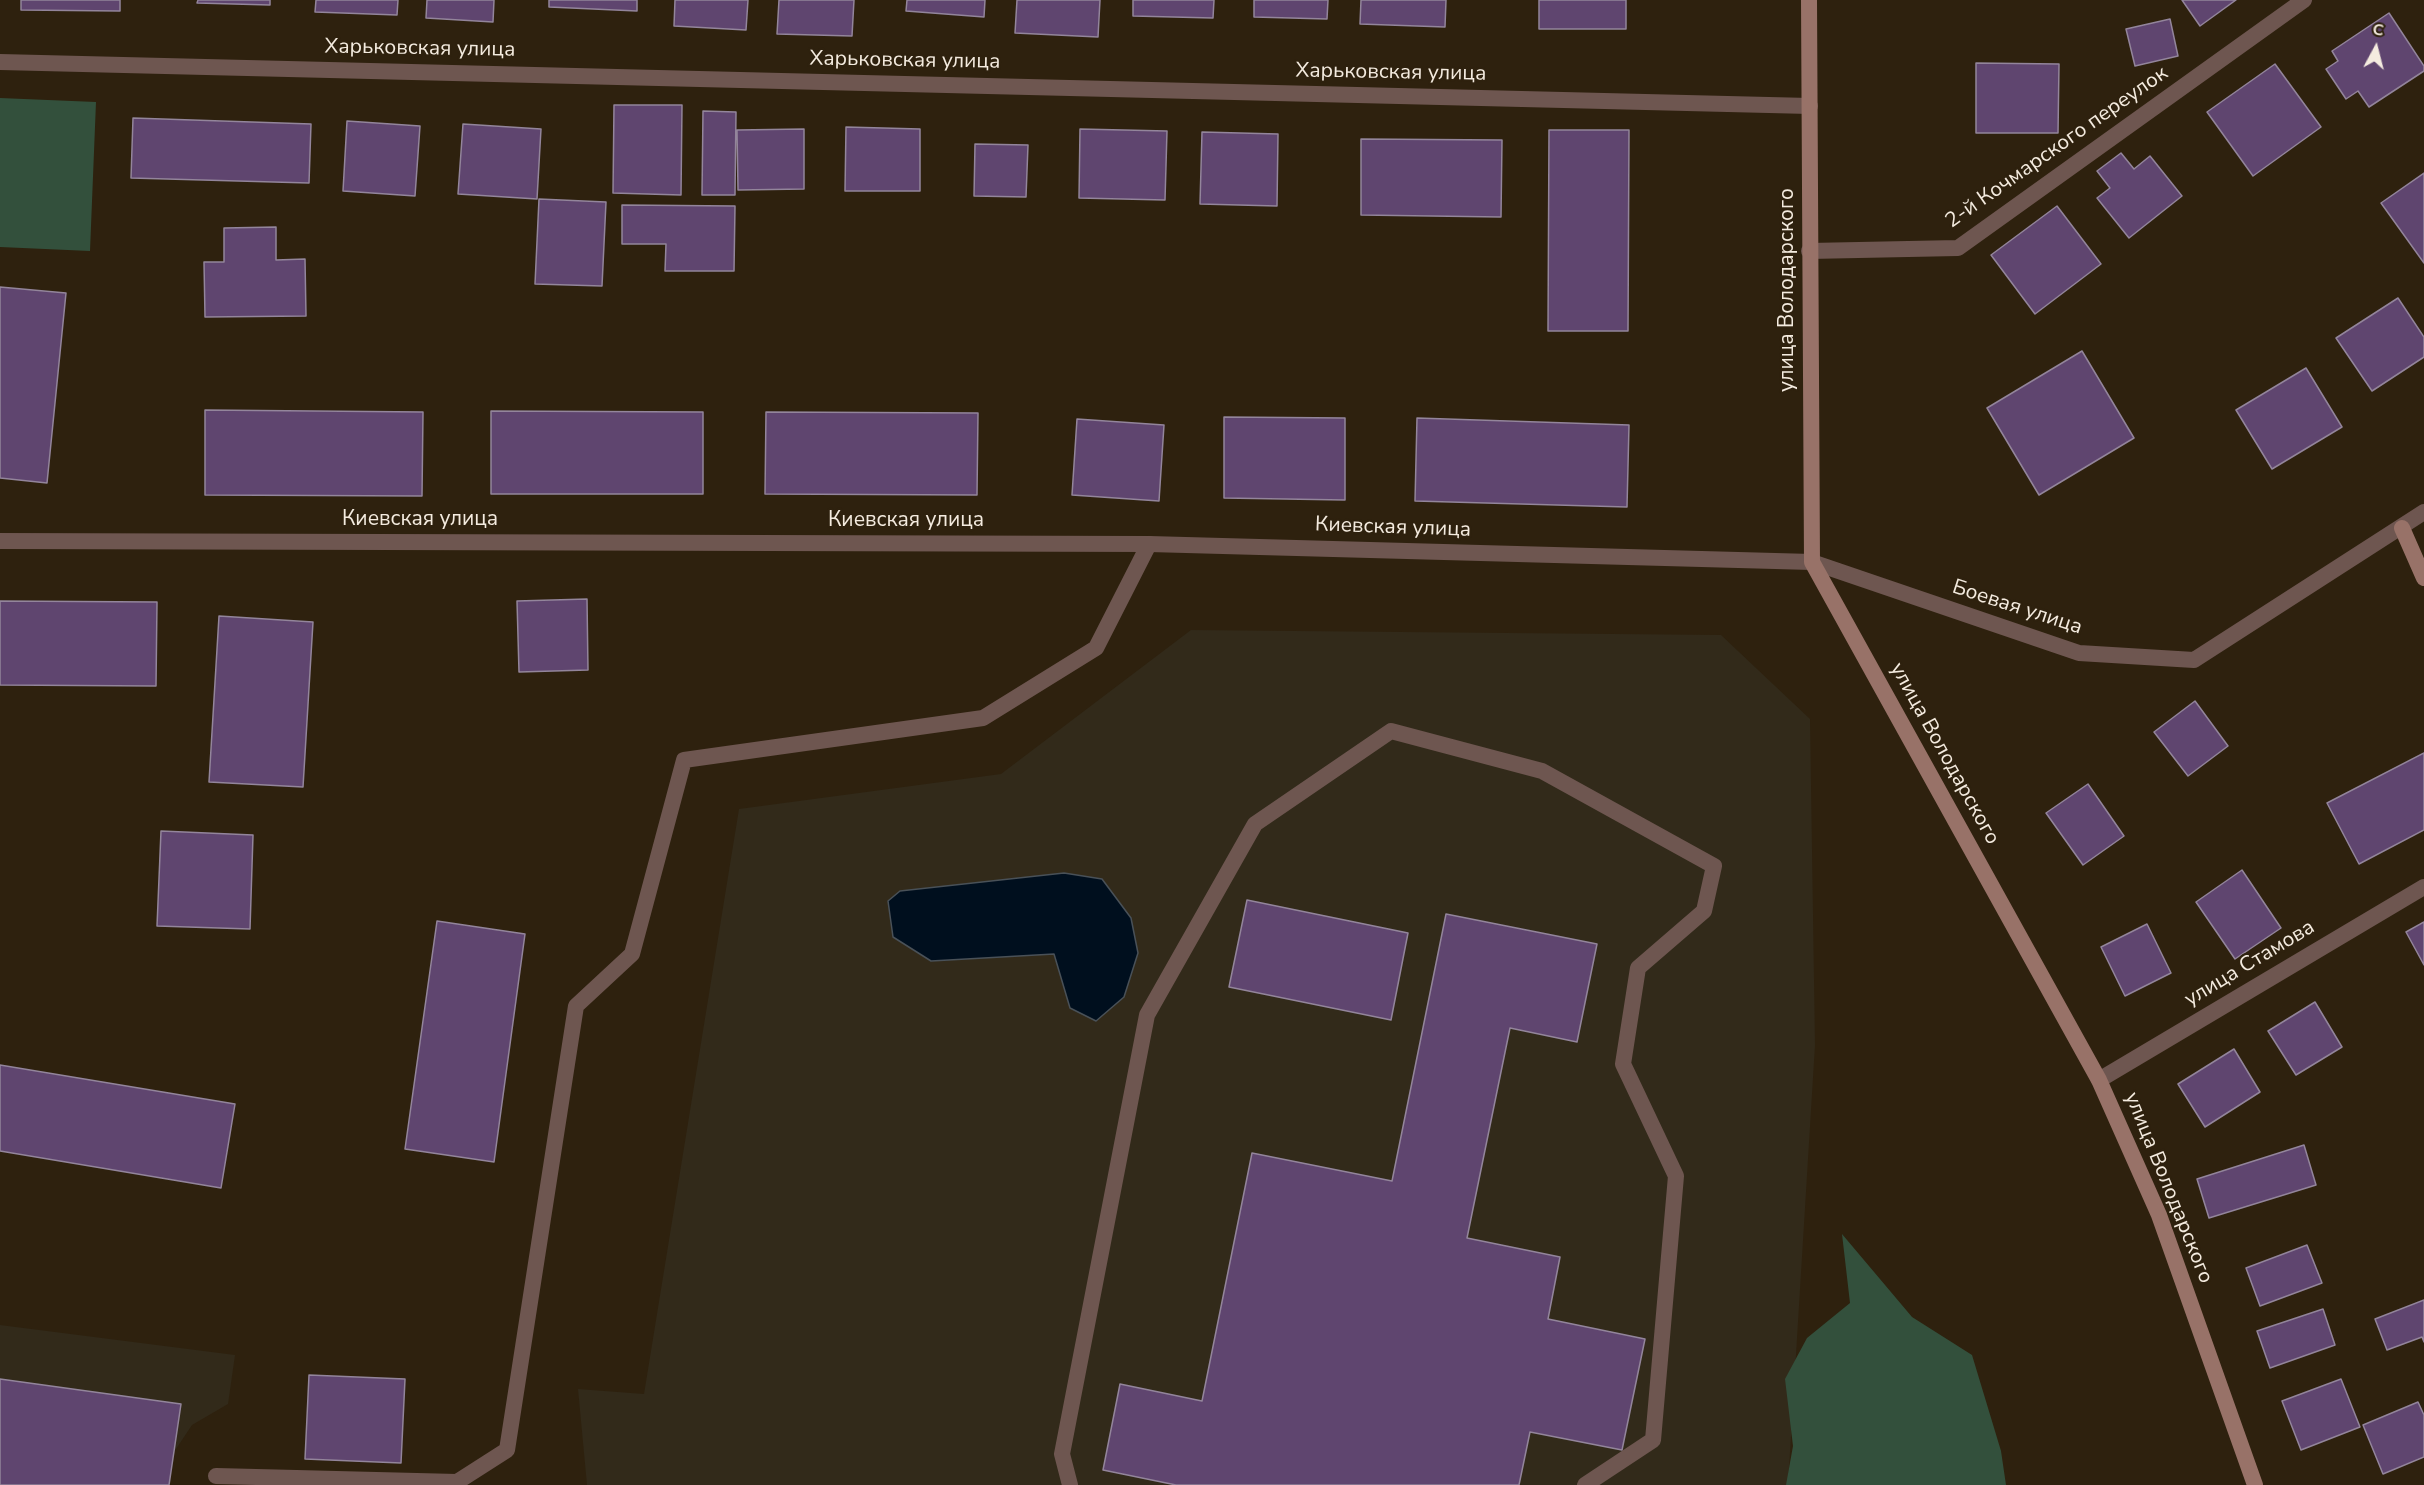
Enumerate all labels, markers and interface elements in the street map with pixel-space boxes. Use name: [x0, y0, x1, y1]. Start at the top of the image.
north arrow: [2346, 18, 2406, 78]
text: С: [2371, 19, 2385, 42]
street label: Харьковская улица: [324, 35, 516, 63]
street label: Харьковская улица: [809, 47, 1001, 75]
street label: Харьковская улица: [1295, 59, 1487, 87]
street label: 2-й Кочмарского переулок: [1941, 62, 2173, 234]
street label: улица Володарского: [1775, 188, 1801, 392]
street label: Киевская улица: [342, 507, 498, 533]
street label: Киевская улица: [828, 508, 984, 534]
street label: Киевская улица: [1315, 513, 1471, 543]
street label: Боевая улица: [1949, 575, 2085, 641]
street label: улица Володарского: [1884, 659, 2004, 849]
street label: улица Стамова: [2180, 915, 2320, 1013]
street label: улица Володарского: [2118, 1089, 2218, 1287]

